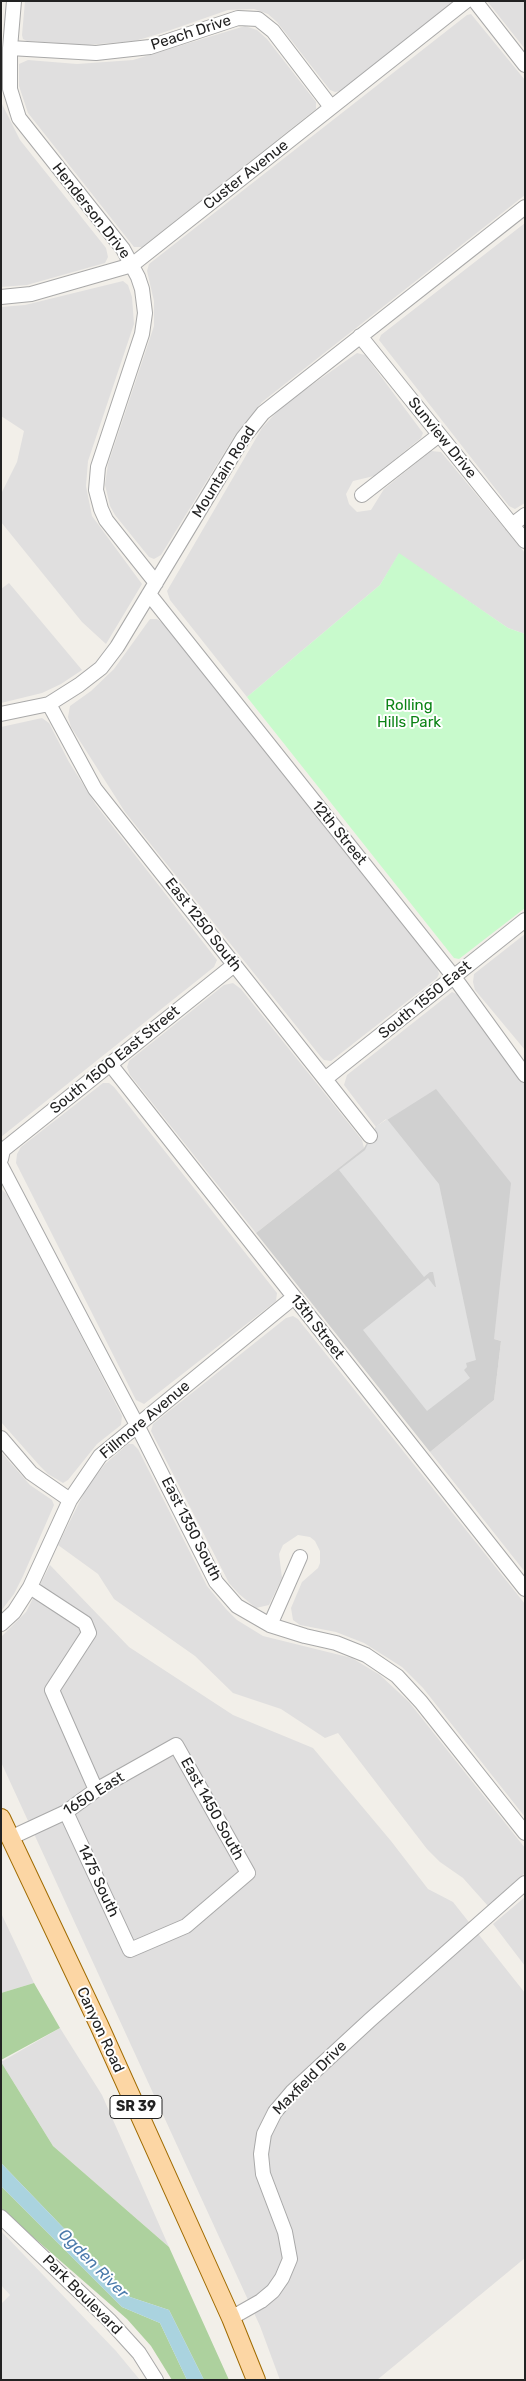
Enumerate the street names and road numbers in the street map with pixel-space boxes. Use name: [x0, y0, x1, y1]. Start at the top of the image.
street label: Peach Drive: [149, 12, 233, 54]
street label: Custer Avenue: [200, 136, 292, 214]
street label: Henderson Drive: [48, 160, 134, 262]
street label: Sunview Drive: [404, 394, 480, 482]
street label: Mountain Road: [189, 423, 259, 521]
street label: 12th Street: [308, 797, 370, 869]
street label: East 1250 South: [161, 875, 245, 975]
street label: South 1550 East: [375, 957, 475, 1043]
street label: South 1500 East Street: [47, 1002, 183, 1118]
street label: 13th Street: [286, 1291, 348, 1363]
street label: Fillmore Avenue: [96, 1377, 194, 1463]
street label: East 1350 South: [157, 1474, 225, 1584]
street label: East 1450 South: [176, 1755, 248, 1863]
street label: 1650 East: [60, 1768, 128, 1820]
street label: 1475 South: [73, 1842, 123, 1920]
street label: Canyon Road: [72, 1984, 128, 2076]
street label: Maxfield Drive: [269, 2037, 351, 2119]
road number: SR 39: [110, 2096, 162, 2118]
street label: Park Boulevard: [38, 2251, 126, 2339]

